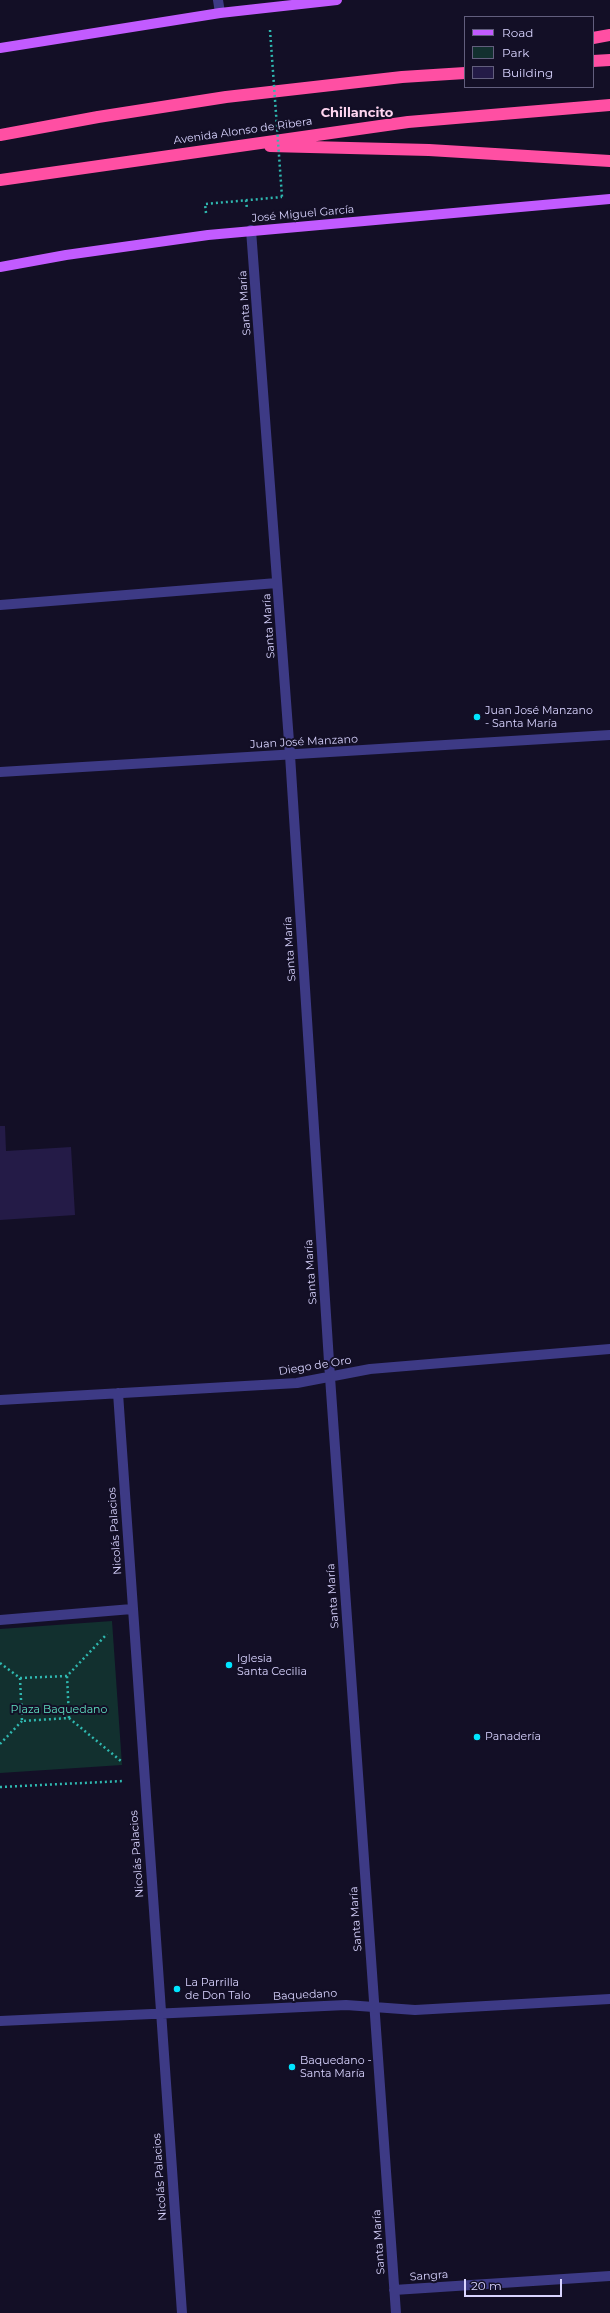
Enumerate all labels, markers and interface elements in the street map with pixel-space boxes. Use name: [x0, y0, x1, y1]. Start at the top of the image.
legend: [464, 16, 594, 88]
text: Road: [502, 25, 533, 40]
text: Park: [502, 45, 529, 60]
text: Building: [502, 65, 553, 80]
district label: Chillancito: [321, 105, 393, 121]
street label: Avenida Alonso de Ribera: [173, 115, 313, 147]
street label: José Miguel García: [251, 203, 355, 225]
street label: Santa María: [236, 270, 254, 336]
street label: Santa María: [260, 593, 278, 659]
place label: Juan José Manzano - Santa María: [485, 704, 593, 730]
marker: Juan José Manzano - Santa María: [472, 712, 482, 722]
street label: Juan José Manzano: [250, 733, 358, 751]
street label: Santa María: [281, 916, 299, 982]
street label: Santa María: [302, 1239, 320, 1305]
street label: Diego de Oro: [278, 1354, 352, 1378]
street label: Nicolás Palacios: [105, 1487, 125, 1575]
street label: Santa María: [324, 1563, 342, 1629]
place label: Iglesia Santa Cecilia: [237, 1652, 307, 1678]
marker: Iglesia Santa Cecilia: [224, 1660, 234, 1670]
park label: Plaza Baquedano: [11, 1703, 107, 1717]
place label: Panadería: [485, 1730, 541, 1744]
marker: Panadería: [472, 1732, 482, 1742]
street label: Nicolás Palacios: [127, 1810, 147, 1898]
street label: Santa María: [347, 1886, 365, 1952]
place label: La Parrilla de Don Talo: [185, 1976, 251, 2002]
marker: La Parrilla de Don Talo: [172, 1984, 182, 1994]
street label: Baquedano: [272, 1987, 338, 2003]
place label: Baquedano - Santa María: [300, 2054, 372, 2080]
marker: Baquedano - Santa María: [287, 2062, 297, 2072]
street label: Nicolás Palacios: [150, 2133, 170, 2221]
street label: Santa María: [370, 2209, 388, 2275]
street label: Sangra: [409, 2268, 449, 2284]
scale bar: [466, 2271, 564, 2297]
text: 20 m: [471, 2278, 502, 2293]

